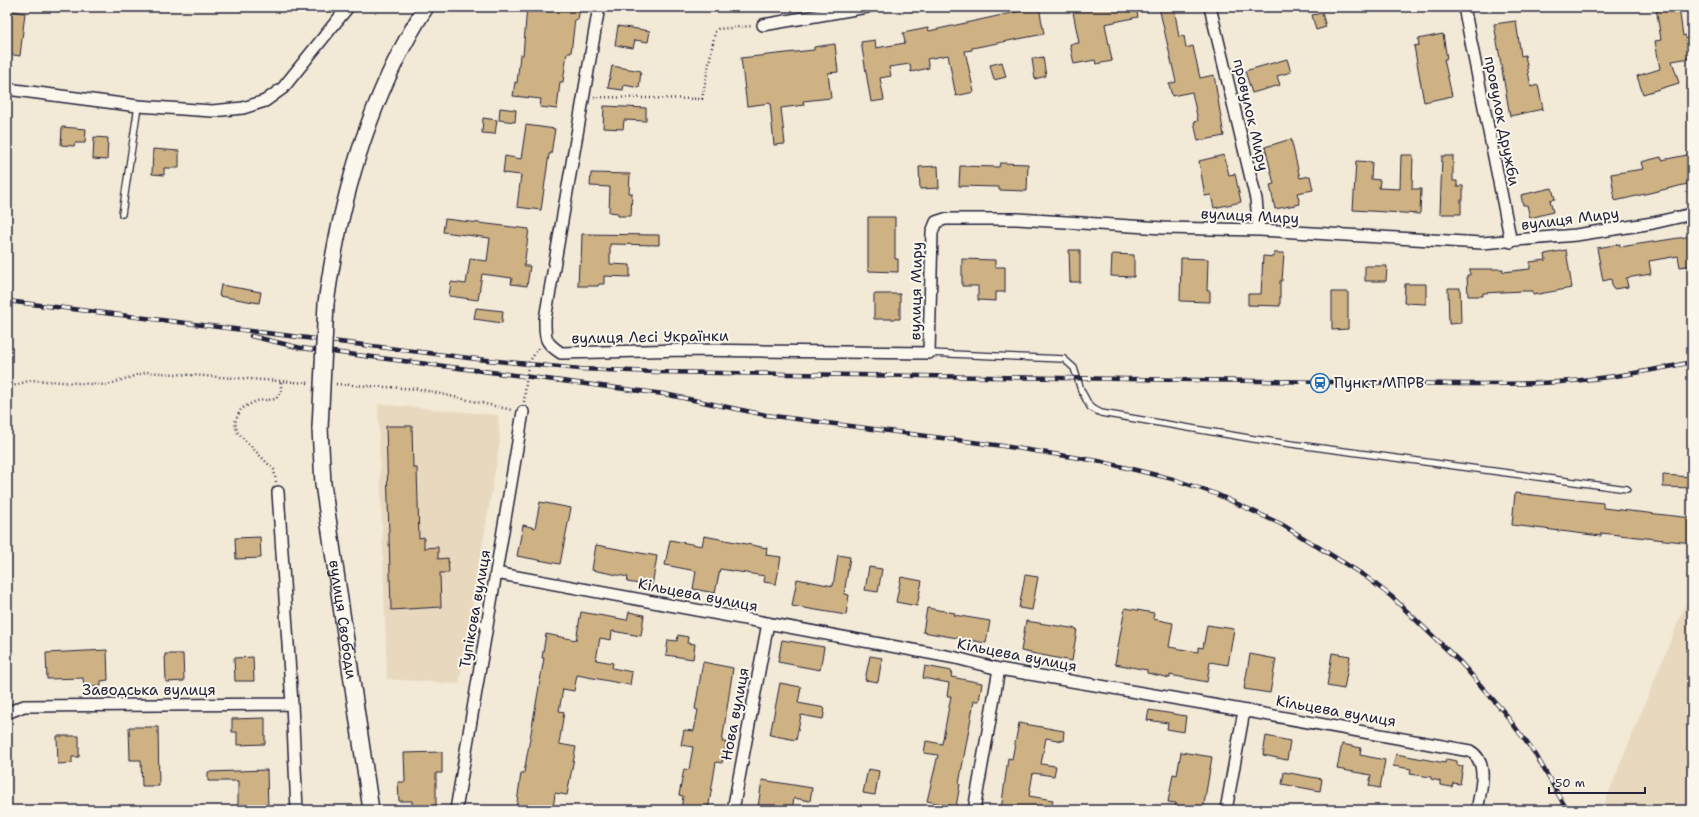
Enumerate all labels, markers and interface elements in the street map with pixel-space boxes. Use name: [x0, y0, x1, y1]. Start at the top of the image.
street label: провулок Дружби: [1480, 54, 1524, 188]
street label: провулок Миру: [1228, 57, 1274, 173]
street label: вулиця Миру: [1200, 203, 1300, 229]
street label: вулиця Миру: [1520, 203, 1620, 235]
street label: вулиця Миру: [905, 242, 927, 340]
street label: вулиця Лесі Українки: [571, 326, 729, 348]
station icon: Пункт МПРВ: [1309, 372, 1331, 394]
place label: Пункт МПРВ: [1334, 373, 1424, 393]
street label: Тупікова вулиця: [455, 548, 495, 670]
street label: вулиця Свободи: [324, 559, 362, 681]
street label: Кільцева вулиця: [636, 574, 760, 616]
street label: Кільцева вулиця: [955, 634, 1079, 676]
street label: Нова вулиця: [716, 666, 754, 762]
street label: Заводська вулиця: [82, 680, 216, 700]
street label: Кільцева вулиця: [1274, 691, 1398, 731]
scale bar: [1549, 769, 1645, 795]
text: 50 m: [1555, 775, 1585, 791]

